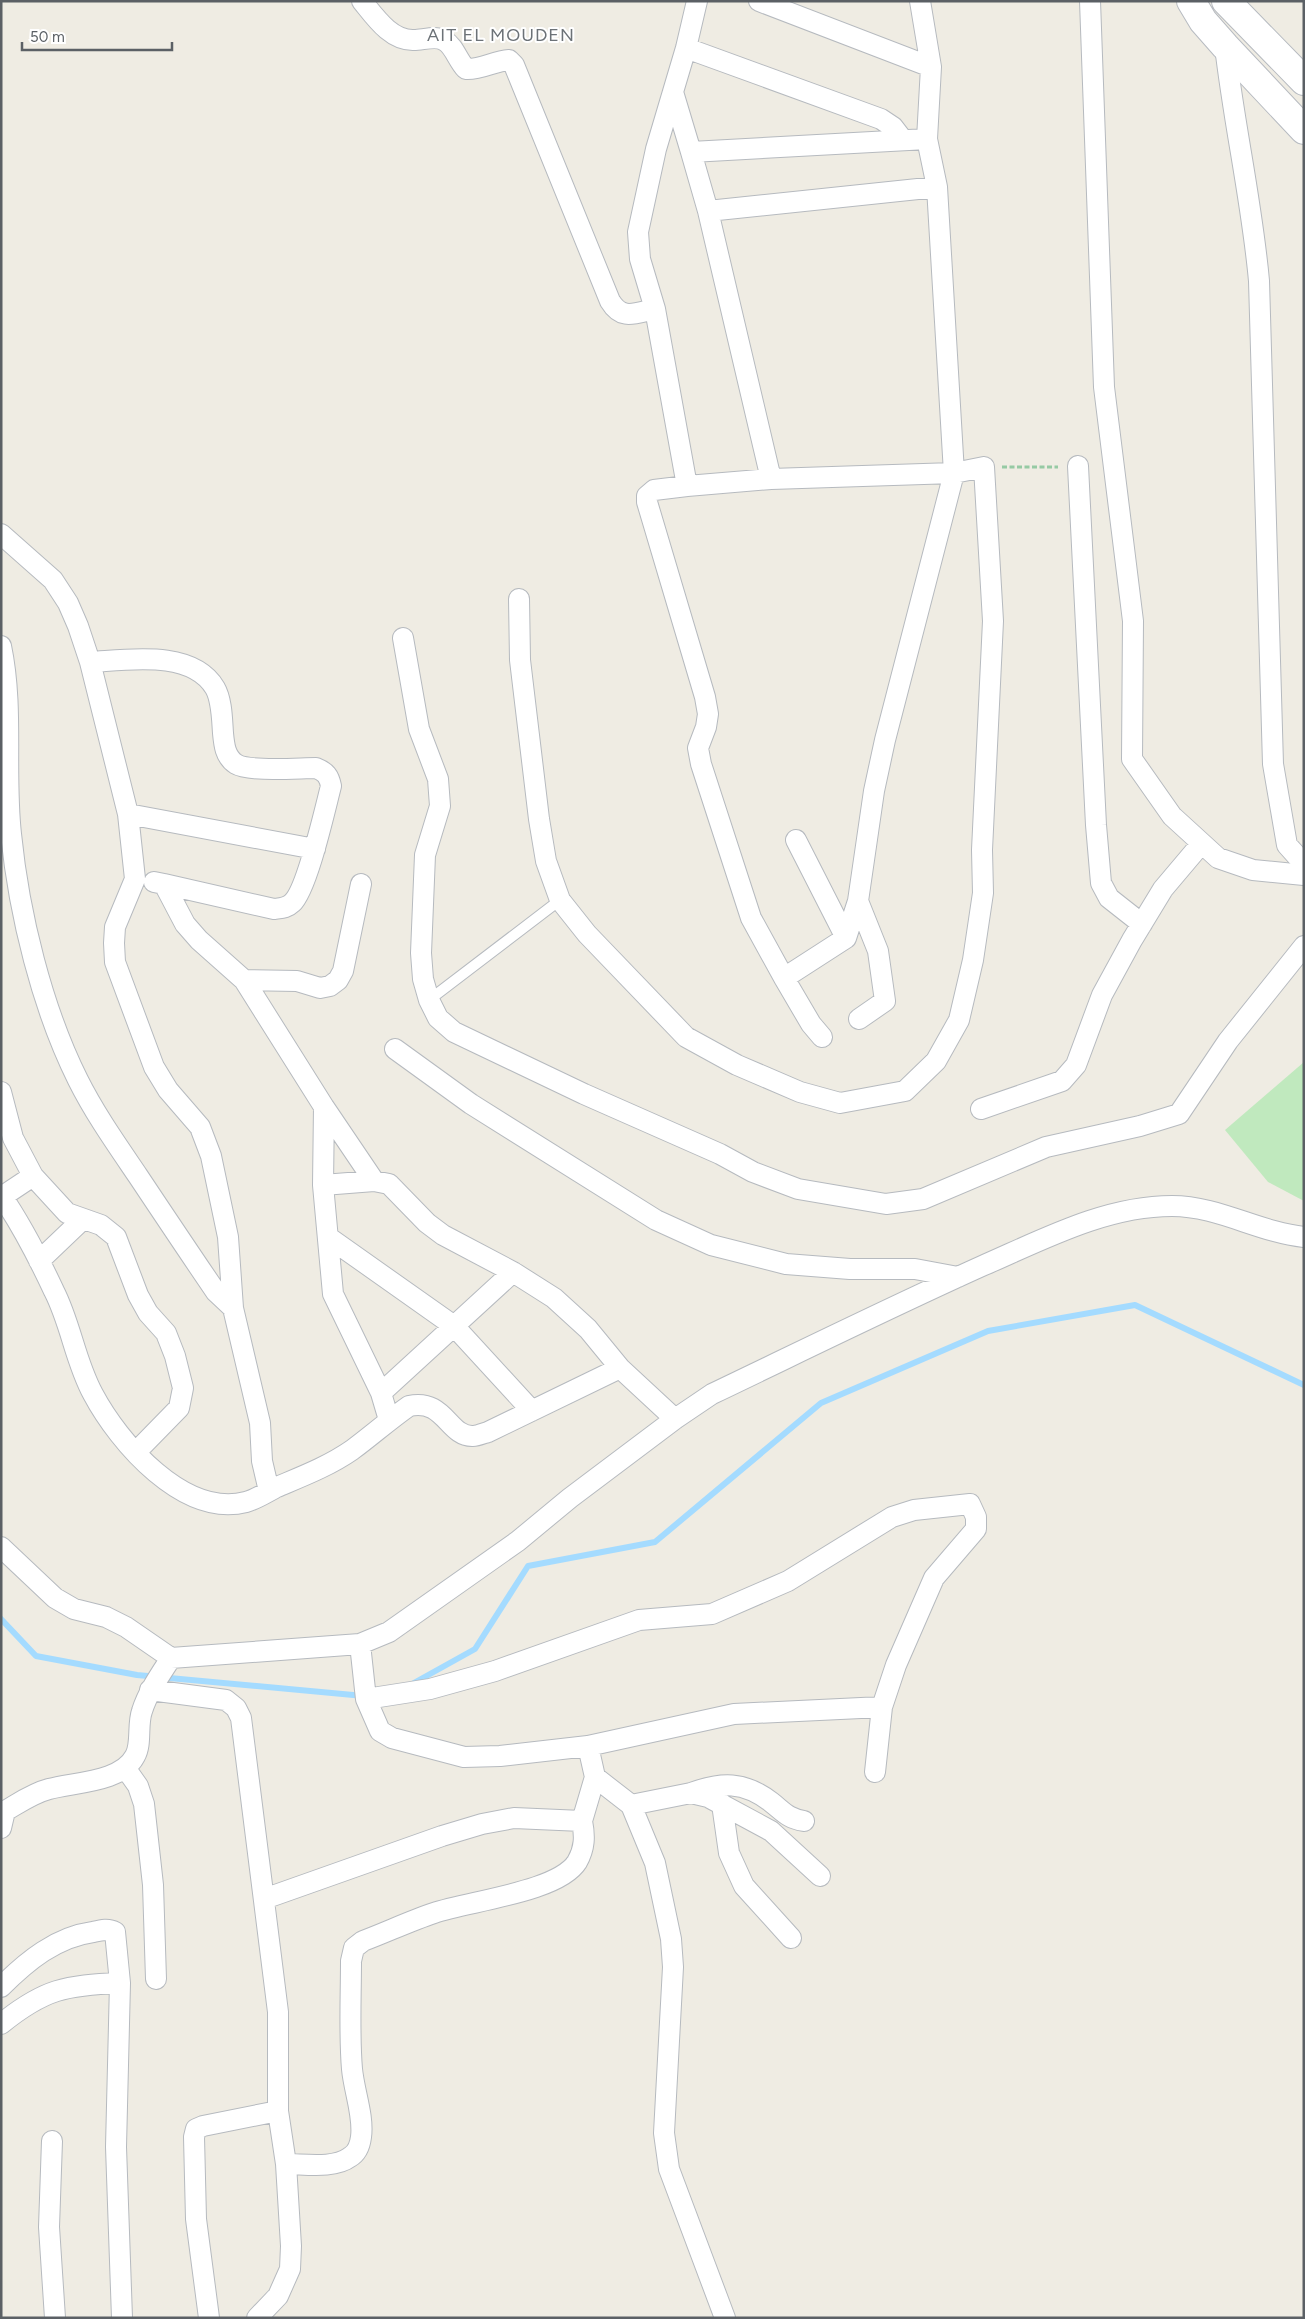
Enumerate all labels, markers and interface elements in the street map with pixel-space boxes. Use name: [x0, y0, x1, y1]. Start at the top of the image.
scale bar: [22, 20, 172, 52]
district label: AIT EL MOUDEN: [427, 24, 575, 46]
text: 50 m: [30, 28, 65, 46]

